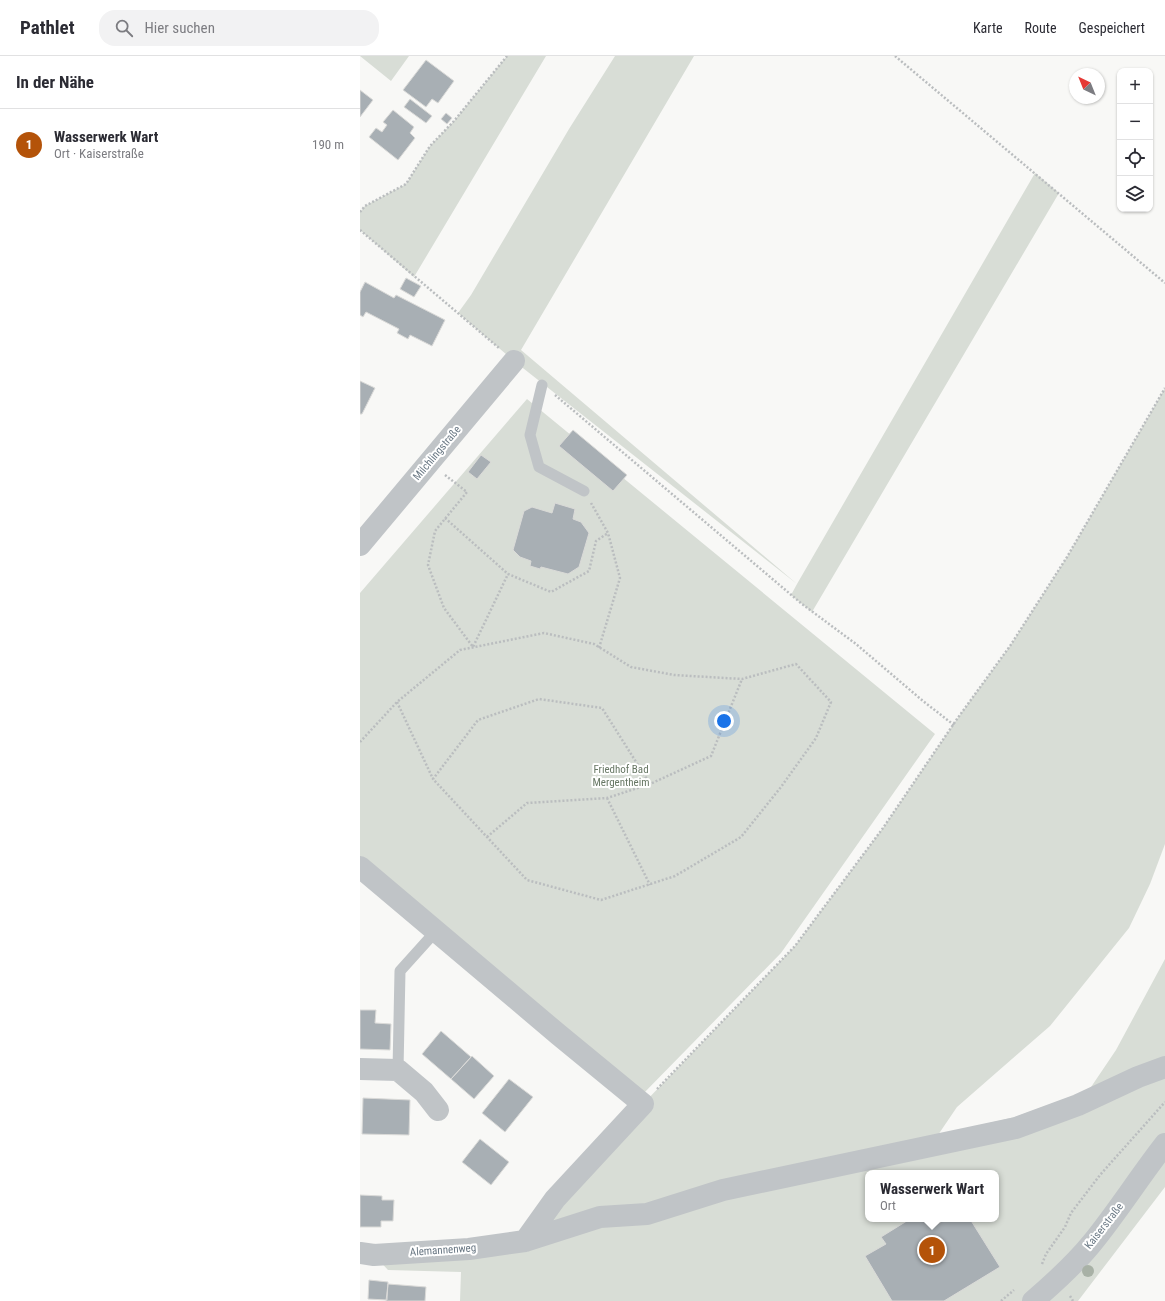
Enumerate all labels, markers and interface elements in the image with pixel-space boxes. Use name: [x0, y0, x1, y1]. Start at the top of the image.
search box: [99, 10, 379, 46]
text: Pathlet: [20, 16, 75, 39]
icon: search: [113, 17, 135, 39]
text: Hier suchen: [145, 19, 215, 37]
text: Karte: [973, 20, 1003, 36]
text: Route: [1025, 20, 1057, 36]
text: Gespeichert: [1079, 20, 1145, 36]
north arrow: [1069, 68, 1105, 104]
map controls: [1117, 68, 1153, 212]
button: +: [1117, 68, 1153, 104]
text: In der Nähe: [16, 72, 94, 92]
button: −: [1117, 104, 1153, 140]
text: Wasserwerk Wart: [54, 128, 158, 146]
text: 1: [26, 137, 32, 152]
text: 190 m: [312, 137, 344, 152]
button: locate: [1117, 140, 1153, 176]
text: Ort · Kaiserstraße: [54, 146, 144, 161]
button: layers: [1117, 176, 1153, 212]
street label: Milchlingstraße: [410, 423, 464, 483]
your location: [714, 711, 734, 731]
park label: Friedhof Bad Mergentheim: [592, 763, 650, 789]
popup: [865, 1170, 999, 1222]
text: Wasserwerk Wart: [880, 1180, 984, 1198]
text: Ort: [880, 1198, 896, 1213]
street label: Kaiserstraße: [1082, 1200, 1126, 1252]
pin: 1: [919, 1235, 945, 1265]
street label: Alemannenweg: [409, 1241, 477, 1259]

